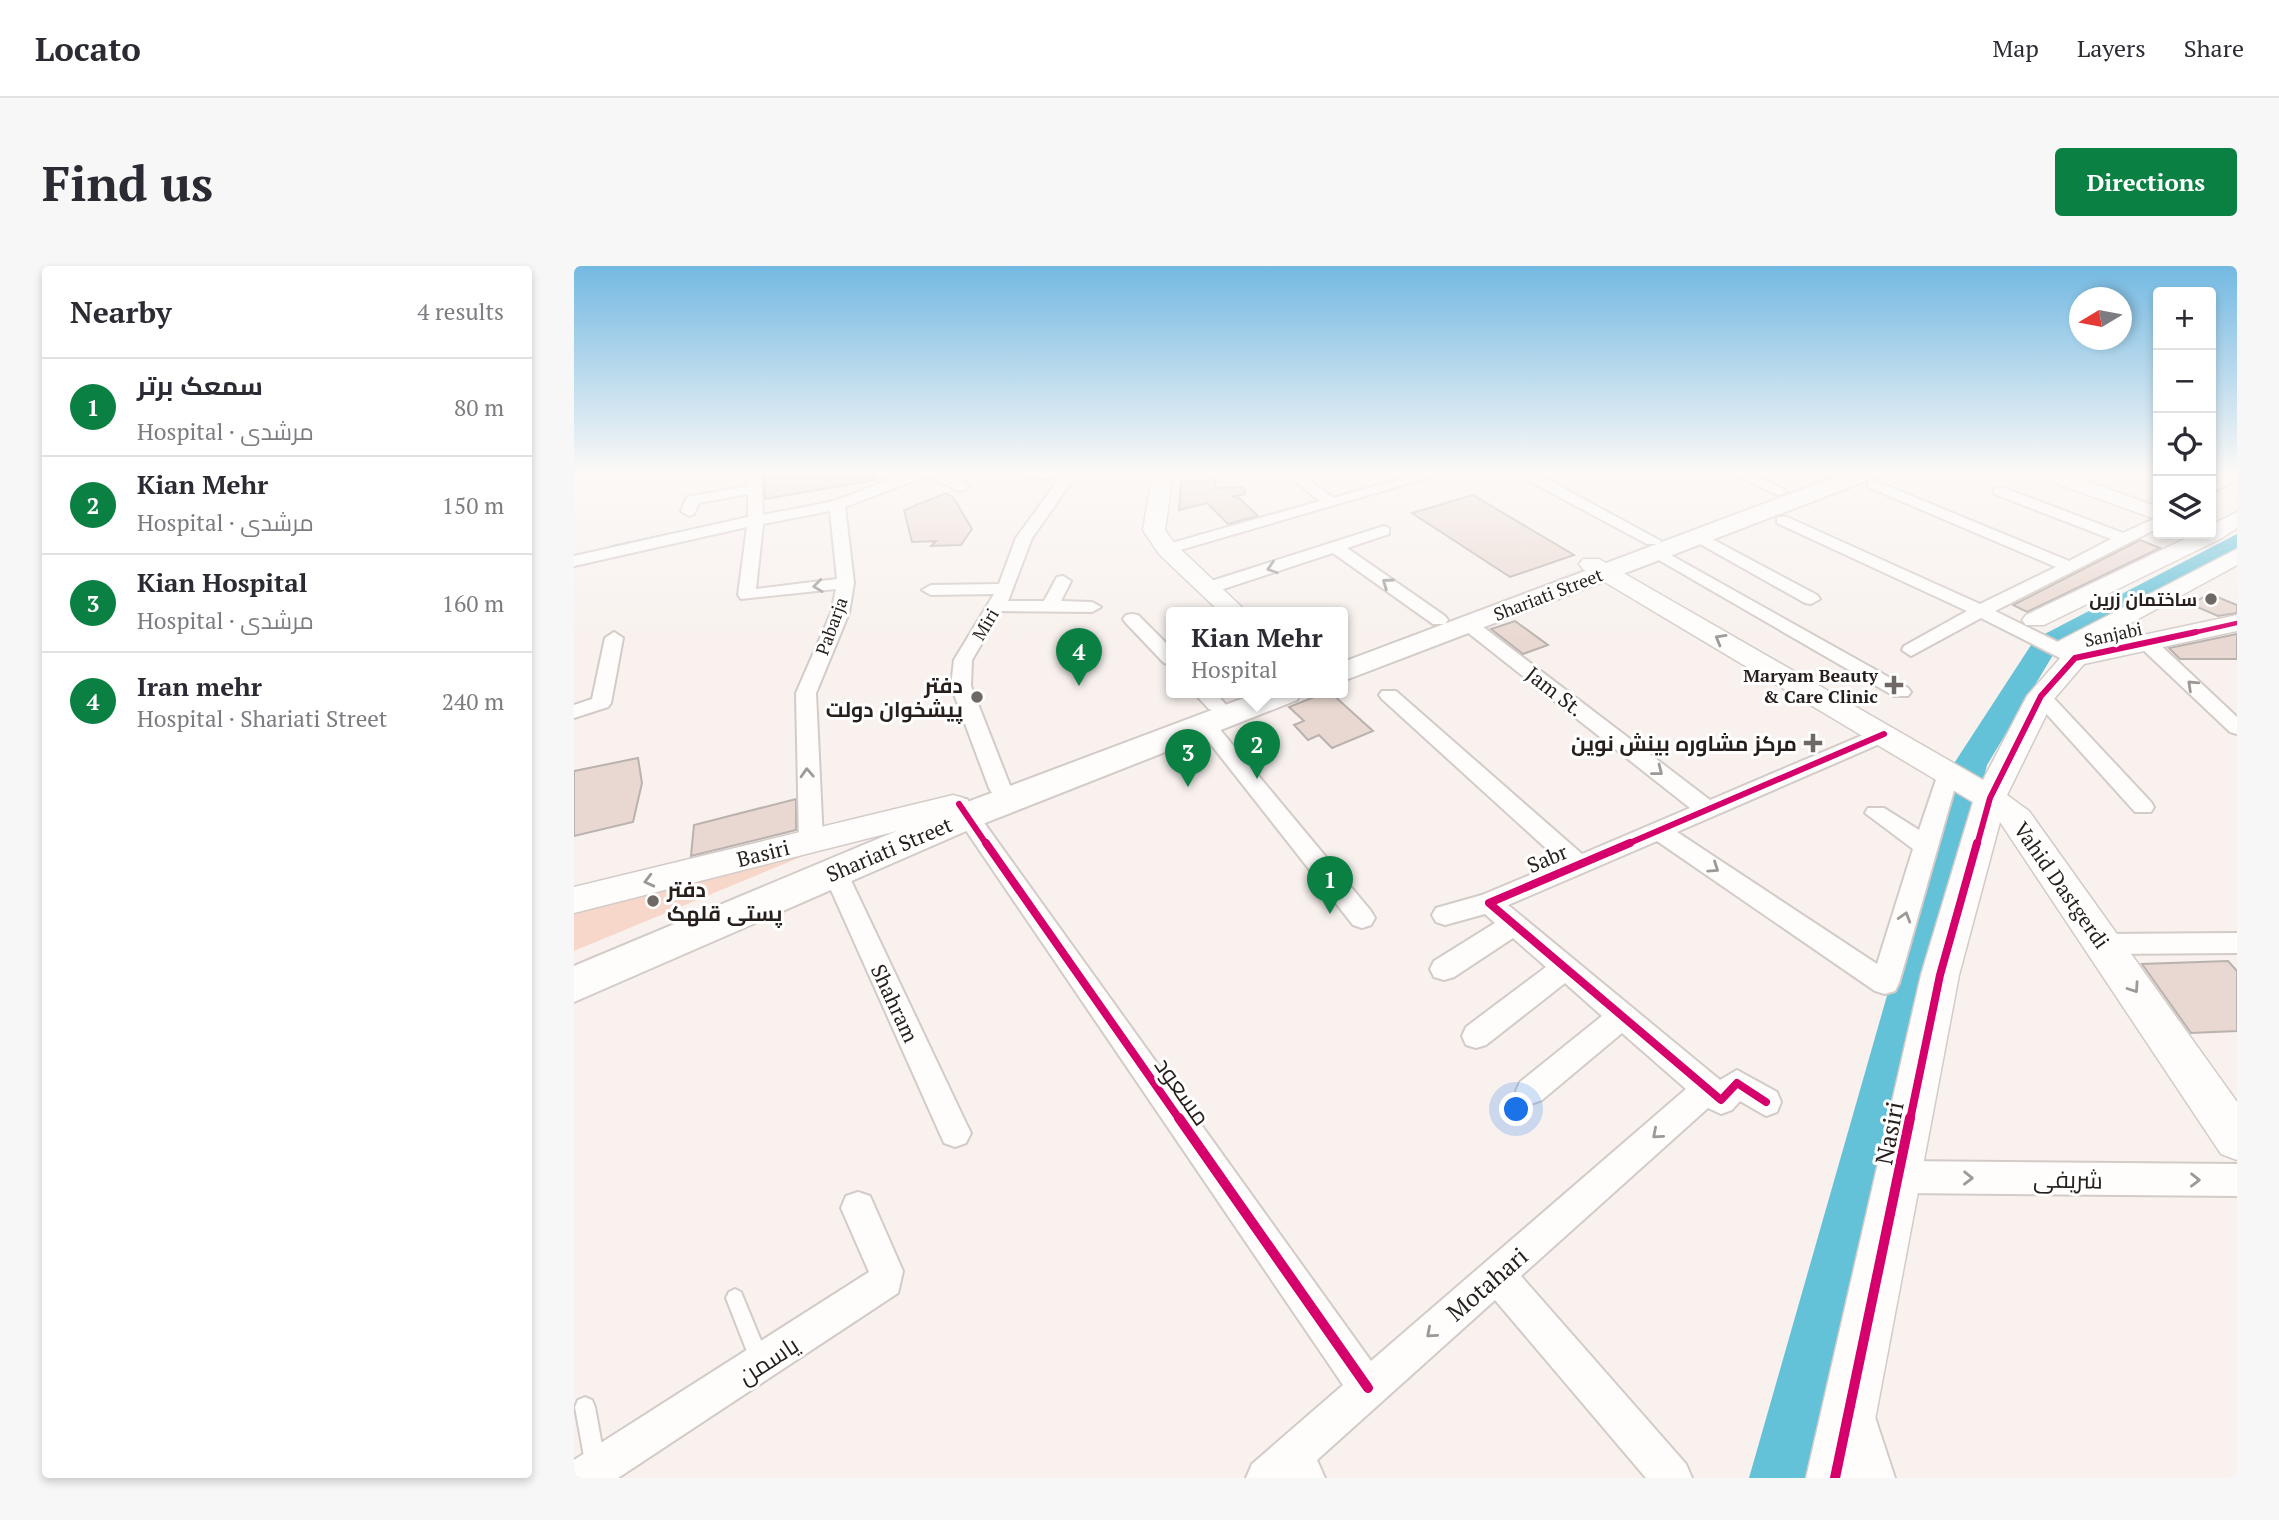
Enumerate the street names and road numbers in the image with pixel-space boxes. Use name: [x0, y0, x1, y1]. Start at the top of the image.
street label: Shariati Street: [1490, 562, 1606, 626]
street label: Pabarja: [809, 594, 853, 658]
street label: Miri: [966, 604, 1004, 644]
street label: Sanjabi: [2082, 616, 2144, 652]
street label: Jam St.: [1520, 660, 1590, 722]
street label: Shariati Street: [822, 810, 957, 888]
street label: Vahid Dastgerdi: [2008, 816, 2116, 954]
street label: Basiri: [734, 833, 792, 873]
street label: Sabr: [1522, 837, 1572, 879]
street label: Shahram: [865, 959, 925, 1047]
street label: مسعود: [1148, 1050, 1218, 1132]
street label: Nasiri: [1867, 1099, 1911, 1167]
street label: شریفی: [2033, 1162, 2103, 1196]
street label: Motahari: [1440, 1240, 1534, 1328]
street label: یاسمن: [731, 1328, 805, 1391]

